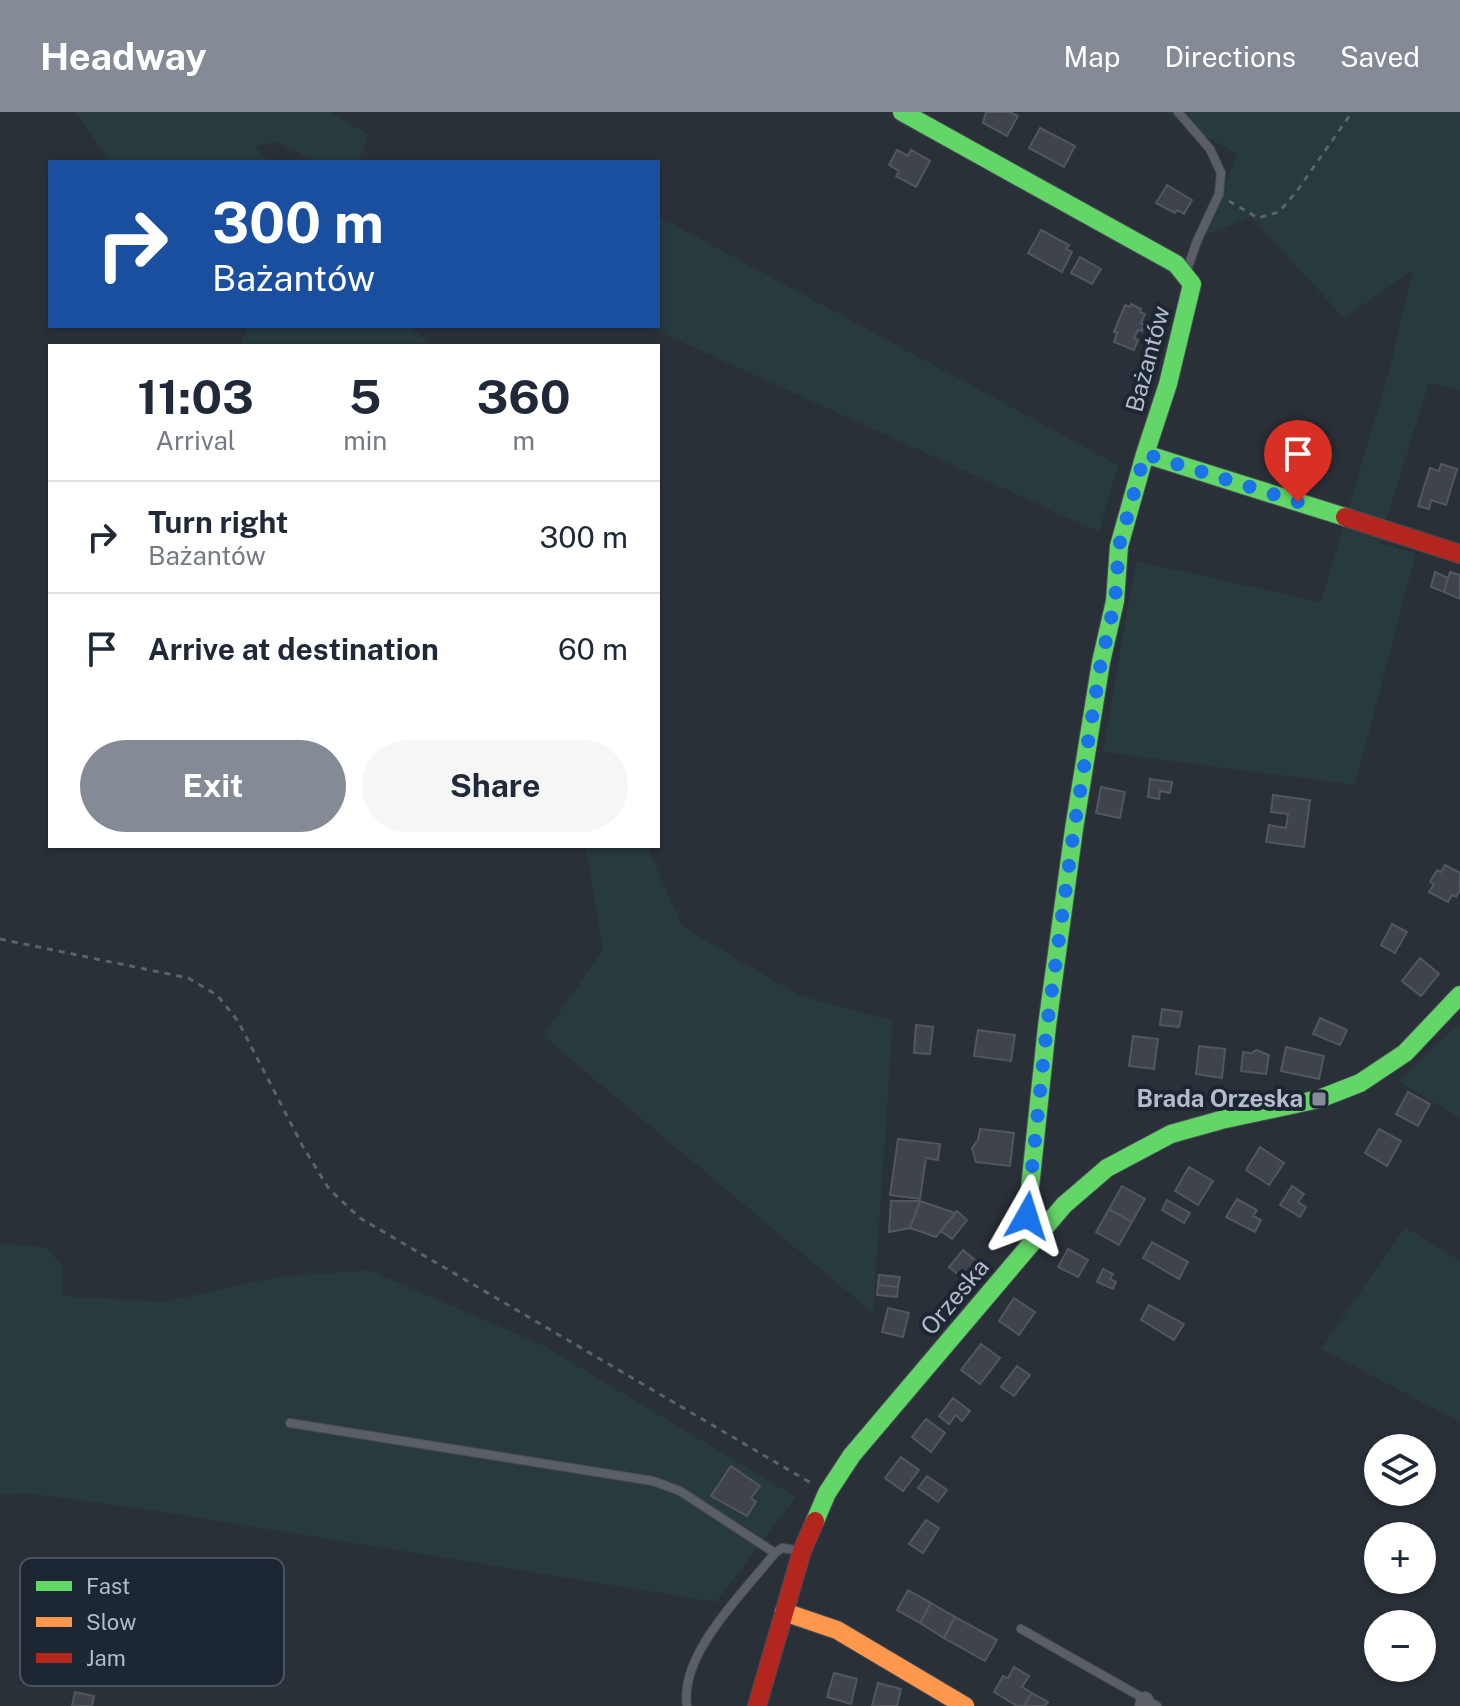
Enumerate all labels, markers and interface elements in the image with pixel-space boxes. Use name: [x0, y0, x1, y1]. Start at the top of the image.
text: Headway: [40, 34, 207, 79]
text: Map: [1064, 40, 1120, 73]
text: Directions: [1164, 40, 1296, 73]
text: Saved: [1340, 40, 1420, 73]
text: 300 m: [212, 190, 384, 256]
icon: right: [80, 192, 184, 296]
text: Bażantów: [212, 257, 375, 299]
street label: Bażantów: [1119, 302, 1175, 415]
text: 11:03: [137, 368, 254, 425]
text: 5: [349, 368, 381, 425]
text: 360: [477, 368, 571, 425]
pin: [1264, 420, 1332, 502]
text: Arrival: [155, 425, 236, 456]
text: min: [343, 425, 387, 456]
text: m: [512, 425, 535, 456]
icon: arrive: [1276, 432, 1320, 476]
text: Turn right: [148, 504, 288, 540]
icon: right: [80, 515, 124, 559]
text: 300 m: [540, 519, 628, 555]
text: Bażantów: [148, 540, 266, 571]
icon: arrive: [80, 627, 124, 671]
text: Arrive at destination: [148, 631, 439, 667]
text: 60 m: [558, 631, 628, 667]
button: Exit: [80, 740, 346, 832]
button: Share: [362, 740, 628, 832]
place label: Brada Orzeska: [1137, 1084, 1303, 1112]
marker: Brada Orzeska: [1310, 1090, 1328, 1108]
position arrow: [985, 1174, 1069, 1258]
street label: Orzeska: [914, 1253, 994, 1340]
map controls: [1364, 1434, 1436, 1682]
button: layers: [1364, 1434, 1436, 1506]
button: +: [1364, 1522, 1436, 1594]
legend: [20, 1558, 284, 1686]
text: Fast: [86, 1573, 130, 1599]
text: Slow: [86, 1609, 136, 1635]
button: −: [1364, 1610, 1436, 1682]
text: Jam: [86, 1645, 126, 1671]

